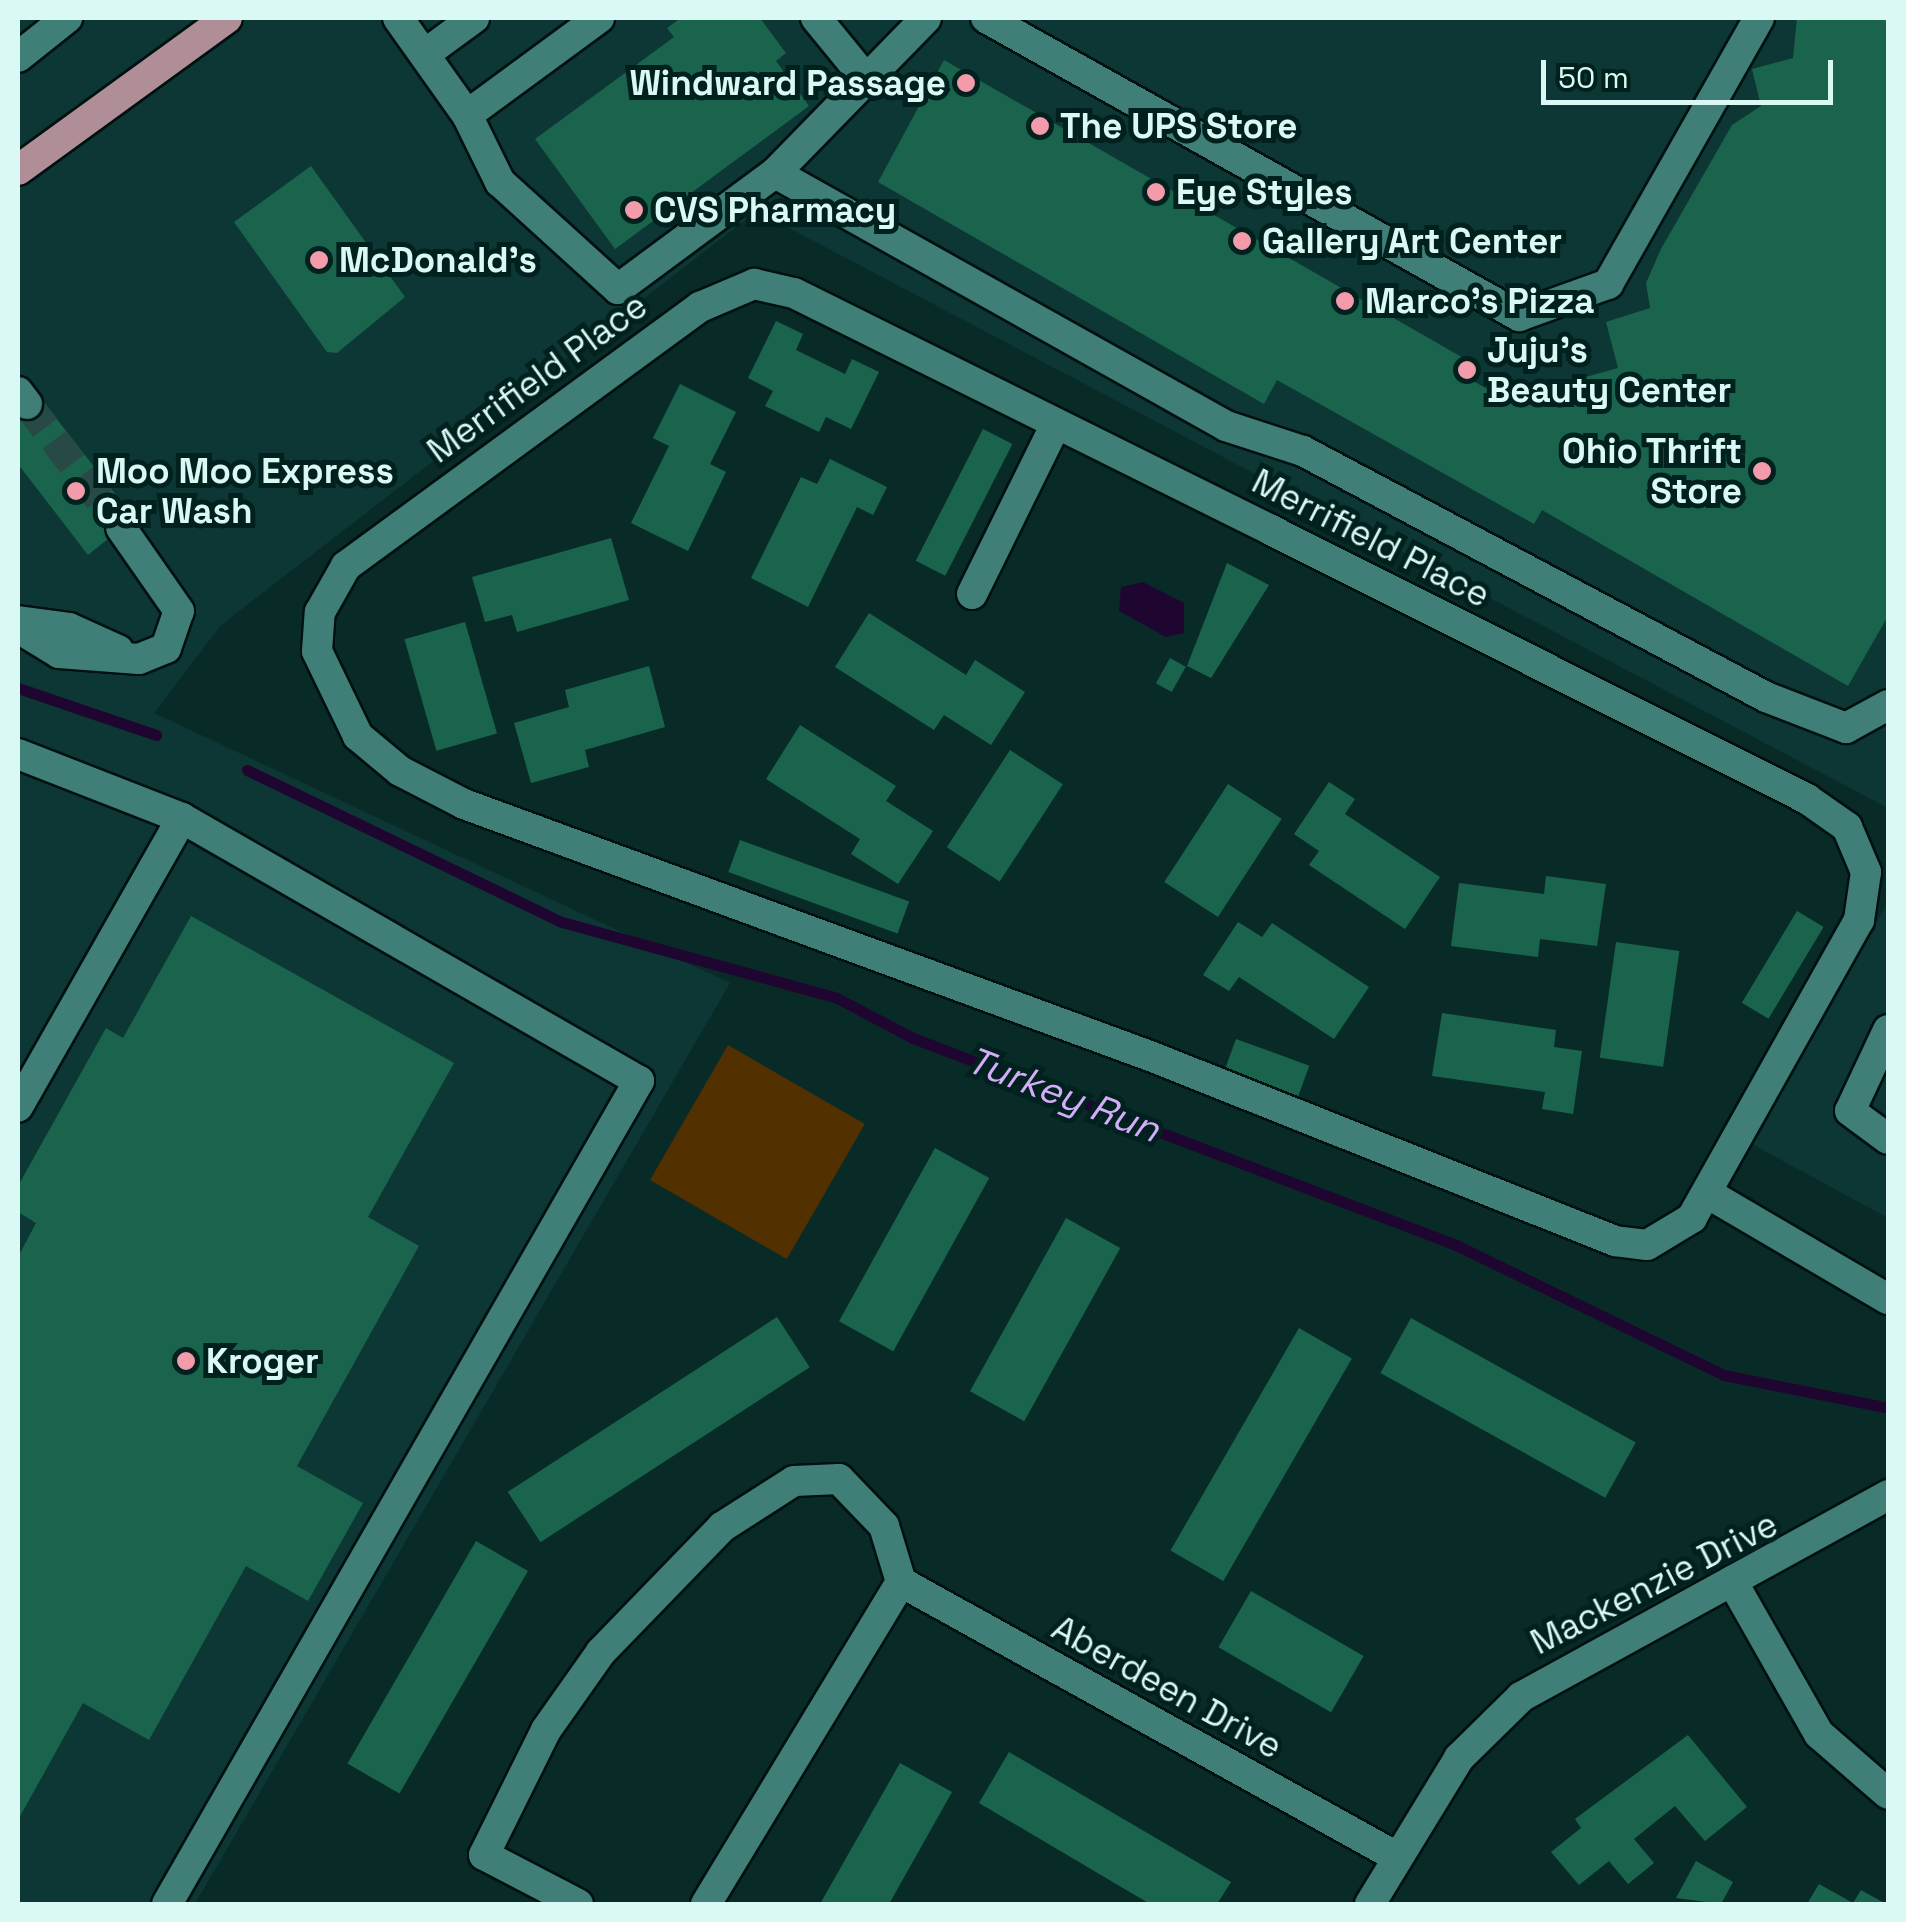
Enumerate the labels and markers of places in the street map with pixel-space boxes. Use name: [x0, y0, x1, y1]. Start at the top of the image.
place label: Windward Passage: [629, 62, 946, 104]
marker: Windward Passage: [955, 72, 977, 94]
place label: The UPS Store: [1060, 105, 1297, 147]
marker: The UPS Store: [1029, 115, 1051, 137]
place label: Eye Styles: [1176, 171, 1353, 213]
marker: Eye Styles: [1145, 181, 1167, 203]
place label: CVS Pharmacy: [654, 189, 896, 231]
marker: CVS Pharmacy: [623, 199, 645, 221]
place label: Gallery Art Center: [1262, 220, 1563, 262]
marker: Gallery Art Center: [1231, 230, 1253, 252]
place label: McDonald's: [339, 239, 537, 281]
marker: McDonald's: [308, 249, 330, 271]
place label: Marco's Pizza: [1365, 280, 1595, 322]
marker: Marco's Pizza: [1334, 290, 1356, 312]
place label: Juju's Beauty Center: [1487, 329, 1731, 411]
marker: Juju's Beauty Center: [1456, 359, 1478, 381]
place label: Ohio Thrift Store: [1561, 430, 1742, 512]
place label: Moo Moo Express Car Wash: [96, 450, 394, 532]
marker: Ohio Thrift Store: [1751, 460, 1773, 482]
marker: Moo Moo Express Car Wash: [65, 480, 87, 502]
place label: Kroger: [206, 1340, 319, 1382]
marker: Kroger: [175, 1350, 197, 1372]

